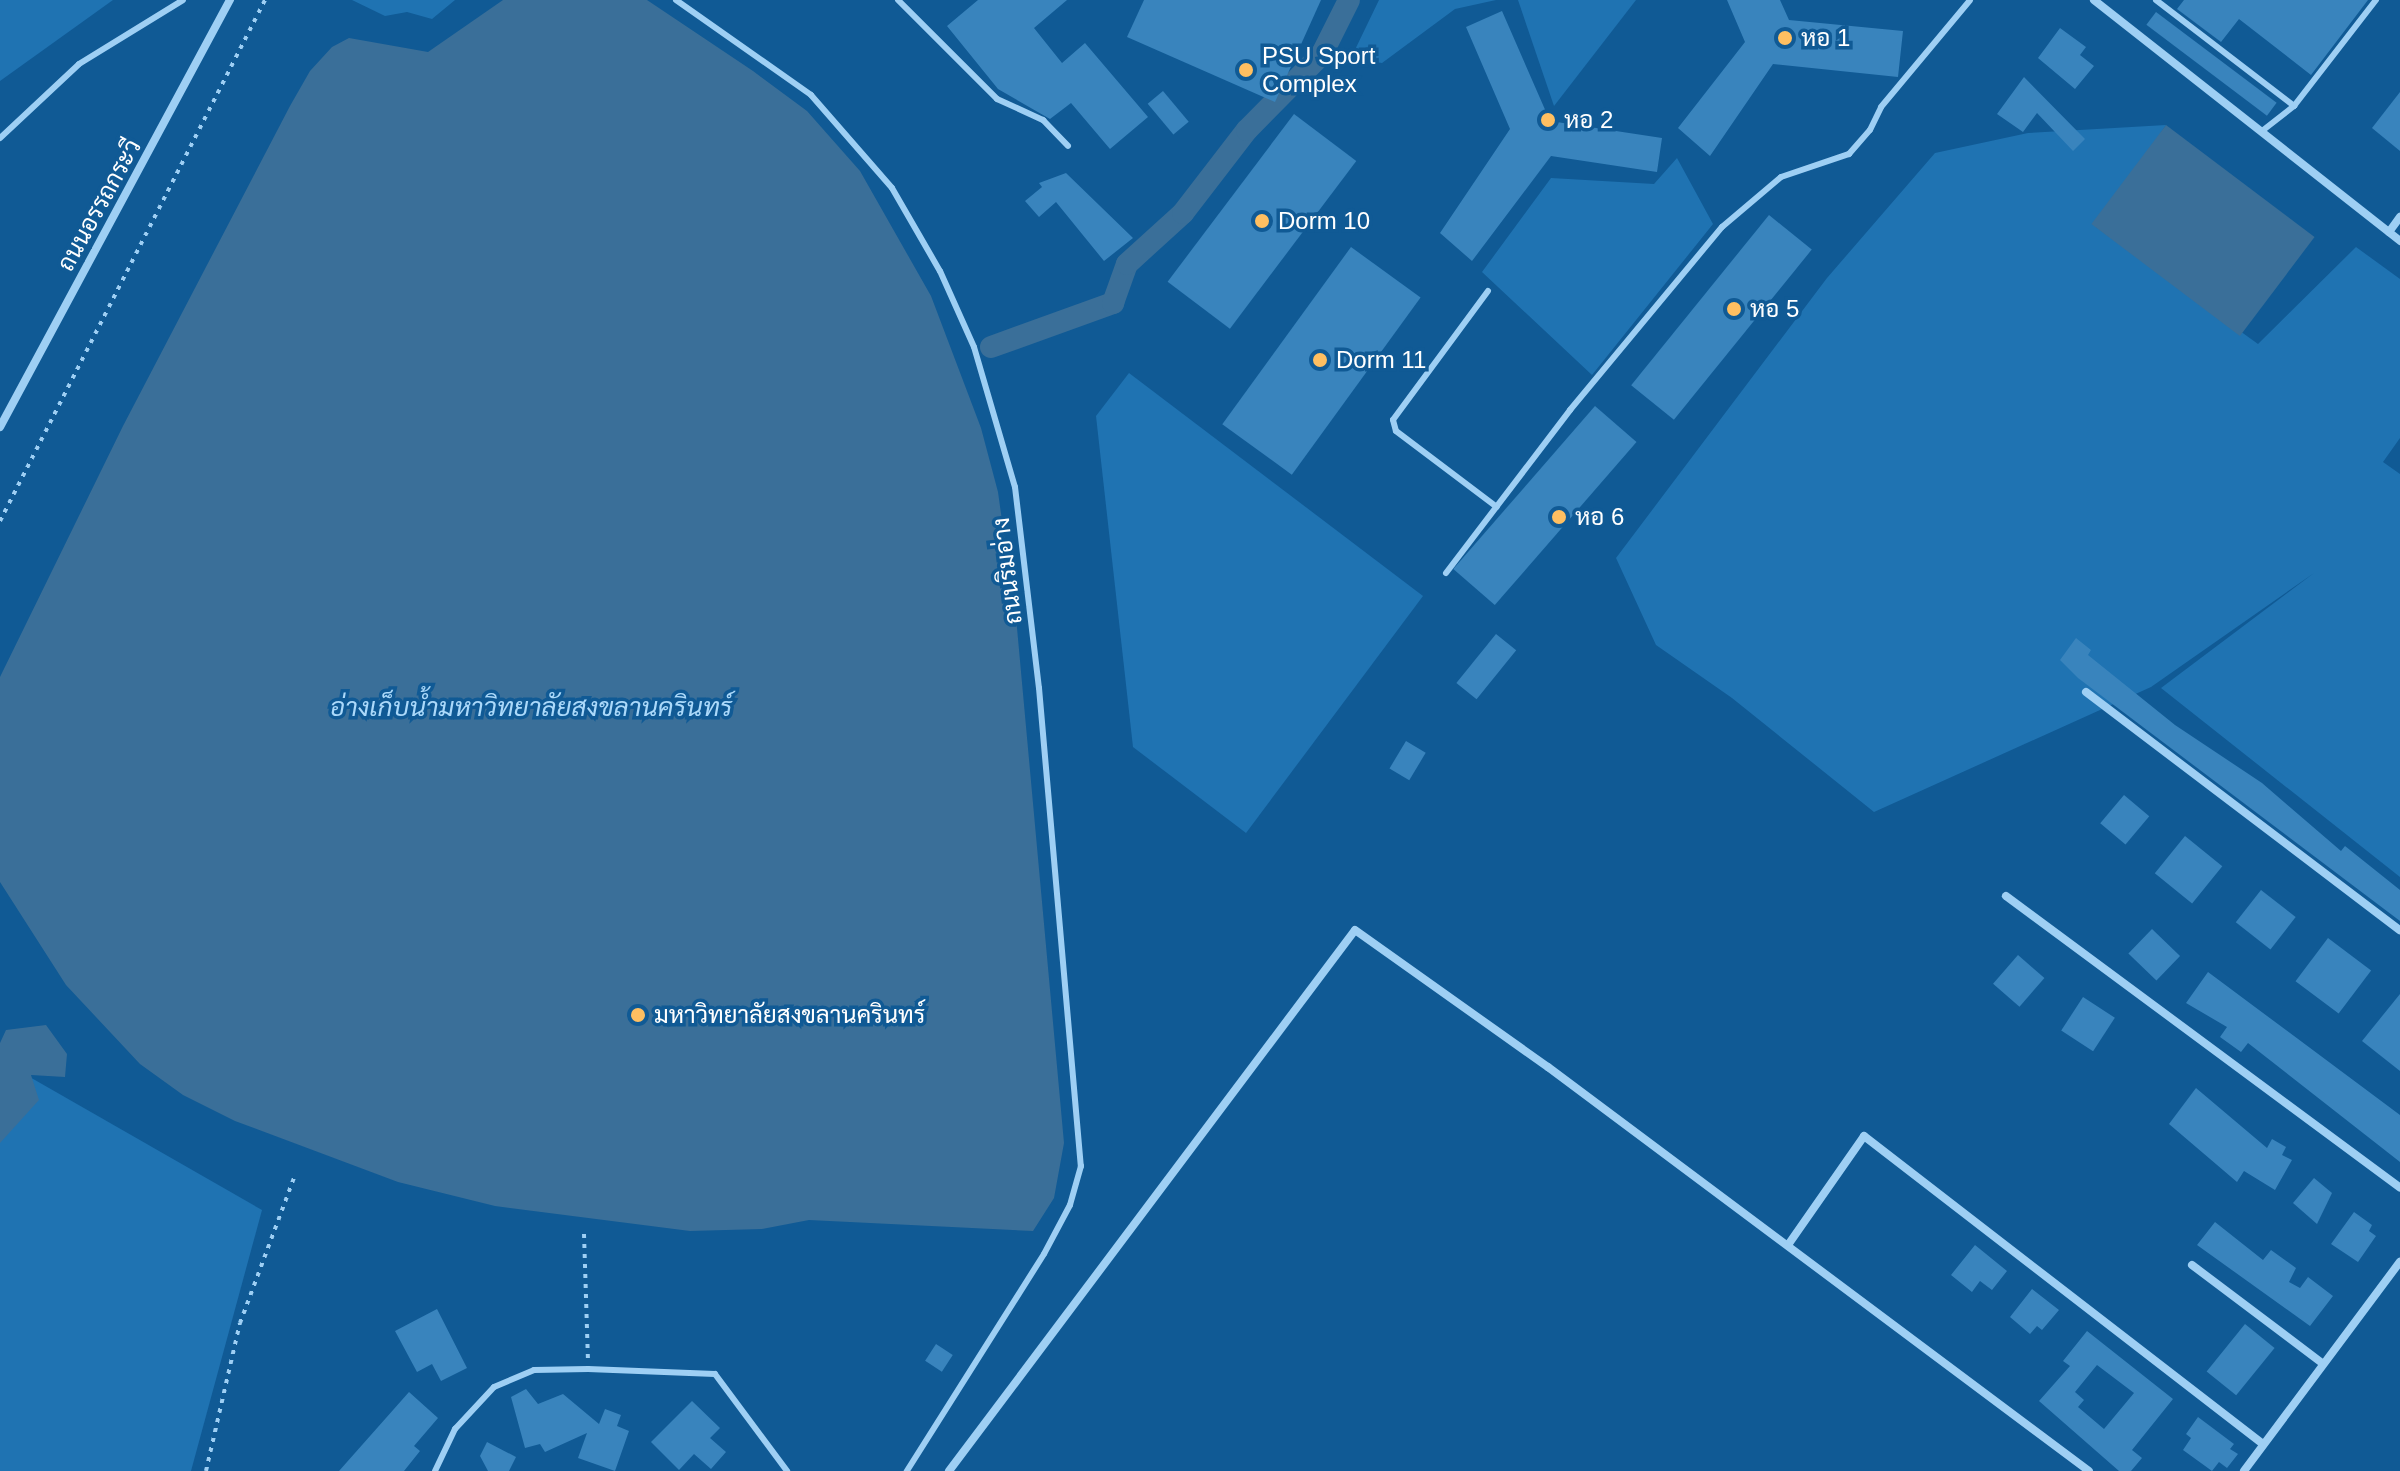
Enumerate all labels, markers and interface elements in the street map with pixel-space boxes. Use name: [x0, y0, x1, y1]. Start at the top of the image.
place label: หอ 1: [1801, 24, 1850, 52]
marker: หอ 1: [1776, 29, 1794, 47]
place label: PSU Sport Complex: [1262, 42, 1375, 98]
marker: PSU Sport Complex: [1237, 61, 1255, 79]
place label: หอ 2: [1564, 106, 1613, 134]
marker: หอ 2: [1539, 111, 1557, 129]
street label: ถนนอรรถกระวี: [51, 134, 147, 276]
place label: Dorm 10: [1278, 207, 1370, 235]
marker: Dorm 10: [1253, 212, 1271, 230]
place label: หอ 5: [1750, 295, 1799, 323]
marker: หอ 5: [1725, 300, 1743, 318]
place label: Dorm 11: [1336, 346, 1426, 374]
marker: Dorm 11: [1311, 351, 1329, 369]
place label: หอ 6: [1575, 503, 1624, 531]
marker: หอ 6: [1550, 508, 1568, 526]
street label: ถนนริมอ่าง: [986, 516, 1028, 626]
water label: อ่างเก็บน้ำมหาวิทยาลัยสงขลานครินทร์: [330, 692, 732, 724]
place label: มหาวิทยาลัยสงขลานครินทร์: [654, 1001, 925, 1029]
marker: มหาวิทยาลัยสงขลานครินทร์: [629, 1006, 647, 1024]

